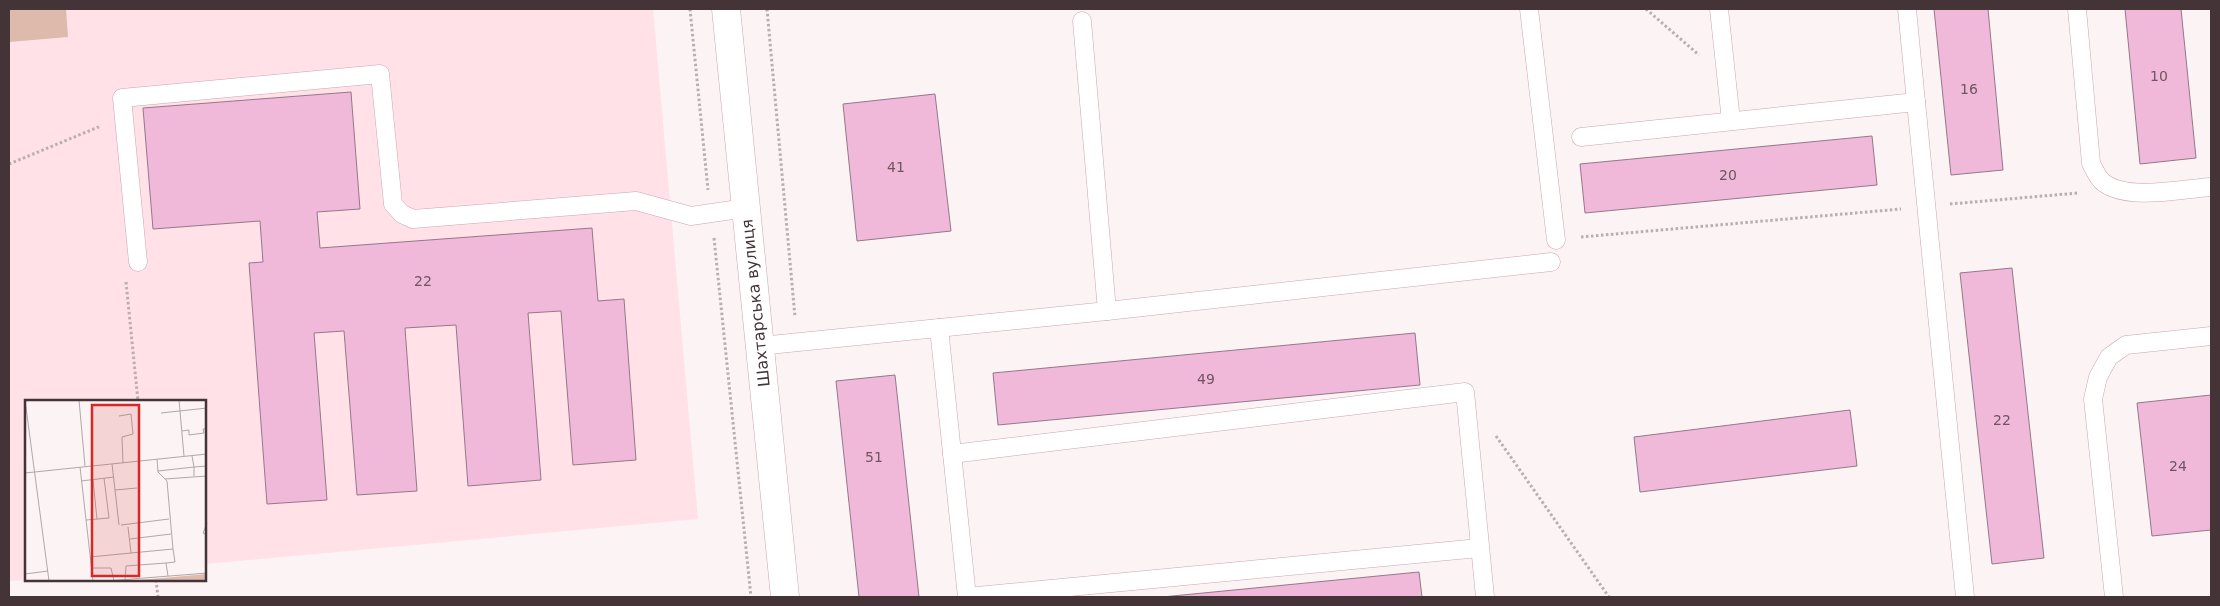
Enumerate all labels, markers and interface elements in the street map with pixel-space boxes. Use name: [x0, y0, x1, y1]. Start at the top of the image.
house number: 10: [2150, 68, 2168, 84]
house number: 16: [1960, 81, 1978, 97]
house number: 41: [887, 159, 905, 175]
house number: 20: [1719, 167, 1737, 183]
street label: Шахтарська вулиця: [737, 218, 774, 388]
house number: 22: [414, 273, 432, 289]
house number: 49: [1197, 371, 1215, 387]
inset map: [25, 400, 206, 581]
house number: 22: [1993, 412, 2011, 428]
house number: 51: [865, 449, 883, 465]
house number: 24: [2169, 458, 2187, 474]

